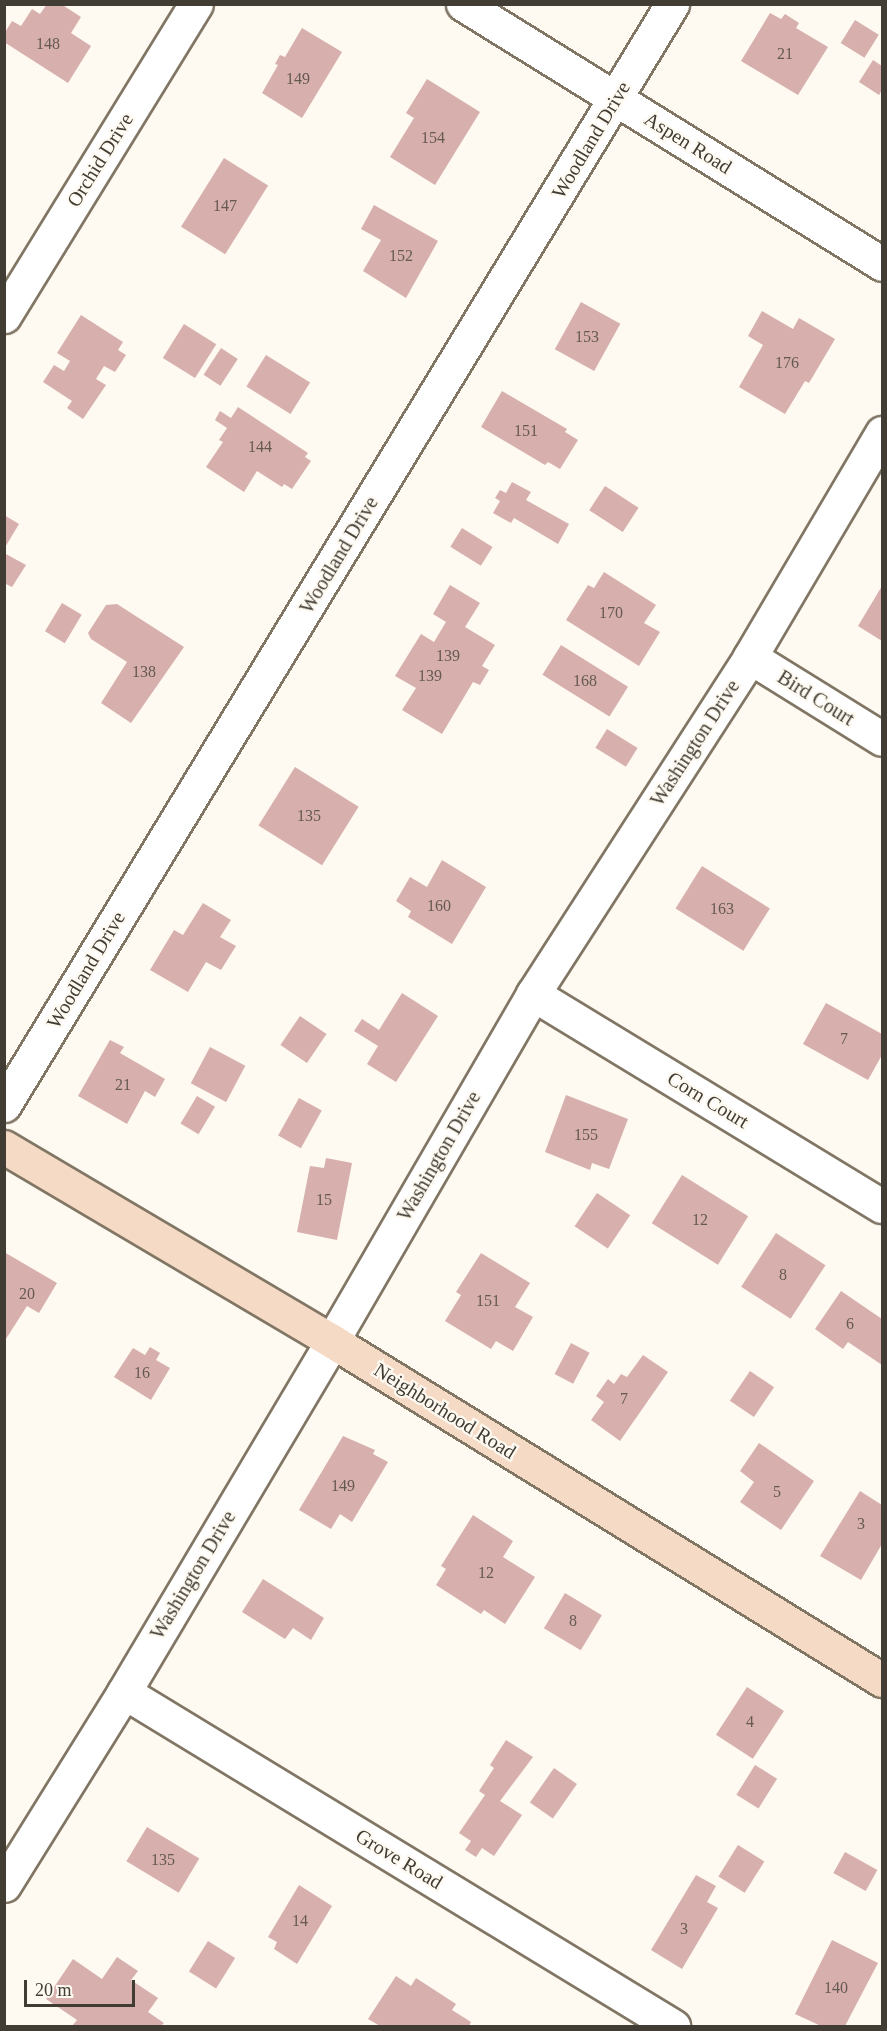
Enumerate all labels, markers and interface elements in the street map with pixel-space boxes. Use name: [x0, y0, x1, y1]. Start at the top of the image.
house number: 148: [36, 34, 60, 54]
house number: 21: [777, 44, 793, 64]
house number: 149: [286, 69, 310, 89]
street label: Woodland Drive: [547, 77, 635, 203]
street label: Aspen Road: [640, 107, 736, 179]
street label: Orchid Drive: [62, 109, 138, 211]
house number: 154: [421, 128, 445, 148]
house number: 147: [213, 196, 237, 216]
house number: 152: [389, 246, 413, 266]
house number: 153: [575, 327, 599, 347]
house number: 176: [775, 353, 799, 373]
house number: 151: [514, 421, 538, 441]
house number: 144: [248, 437, 272, 457]
street label: Woodland Drive: [295, 492, 383, 618]
house number: 170: [599, 603, 623, 623]
house number: 139: [436, 646, 460, 666]
house number: 138: [132, 662, 156, 682]
street label: Bird Court: [773, 665, 859, 731]
house number: 139: [418, 666, 442, 686]
house number: 168: [573, 671, 597, 691]
street label: Washington Drive: [645, 675, 745, 811]
house number: 135: [297, 806, 321, 826]
house number: 160: [427, 896, 451, 916]
house number: 163: [710, 899, 734, 919]
street label: Woodland Drive: [42, 907, 130, 1033]
house number: 7: [840, 1029, 848, 1049]
street label: Corn Court: [663, 1066, 753, 1134]
house number: 21: [115, 1075, 131, 1095]
street label: Washington Drive: [392, 1087, 486, 1225]
house number: 155: [574, 1125, 598, 1145]
house number: 15: [316, 1190, 332, 1210]
house number: 12: [692, 1210, 708, 1230]
house number: 8: [779, 1265, 787, 1285]
house number: 20: [19, 1284, 35, 1304]
house number: 151: [476, 1291, 500, 1311]
house number: 6: [846, 1314, 854, 1334]
street label: Neighborhood Road: [370, 1358, 520, 1464]
house number: 16: [134, 1363, 150, 1383]
house number: 7: [620, 1389, 628, 1409]
house number: 149: [331, 1476, 355, 1496]
house number: 5: [773, 1482, 781, 1502]
street label: Washington Drive: [145, 1506, 241, 1644]
house number: 3: [857, 1514, 865, 1534]
house number: 12: [478, 1563, 494, 1583]
house number: 8: [569, 1611, 577, 1631]
house number: 4: [746, 1712, 754, 1732]
street label: Grove Road: [351, 1824, 447, 1894]
house number: 135: [151, 1850, 175, 1870]
house number: 14: [292, 1911, 308, 1931]
house number: 3: [680, 1919, 688, 1939]
scale bar: [27, 1968, 138, 2006]
house number: 140: [824, 1978, 848, 1998]
text: 20 m: [35, 1980, 72, 2000]

